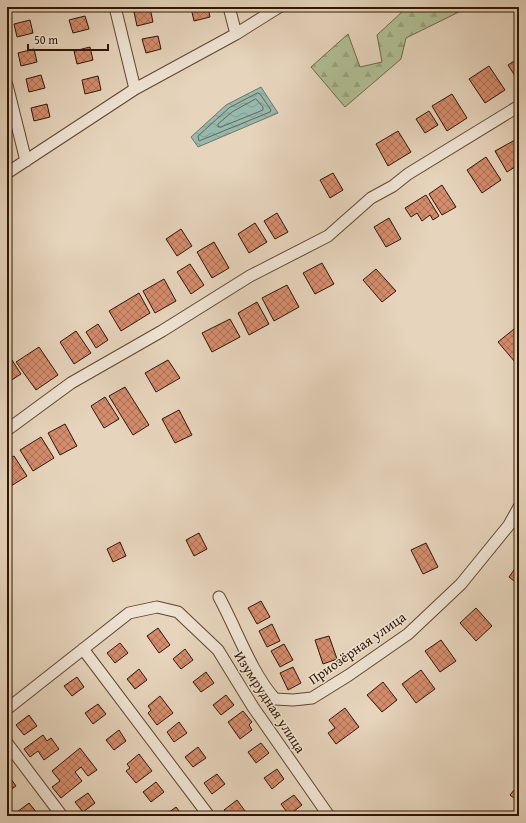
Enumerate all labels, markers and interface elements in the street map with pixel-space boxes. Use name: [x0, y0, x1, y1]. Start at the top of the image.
scale bar: [28, 26, 108, 52]
text: 50 m: [34, 31, 58, 48]
street label: Приозёрная улица: [304, 607, 410, 689]
street label: Изумрудная улица: [230, 647, 311, 757]

